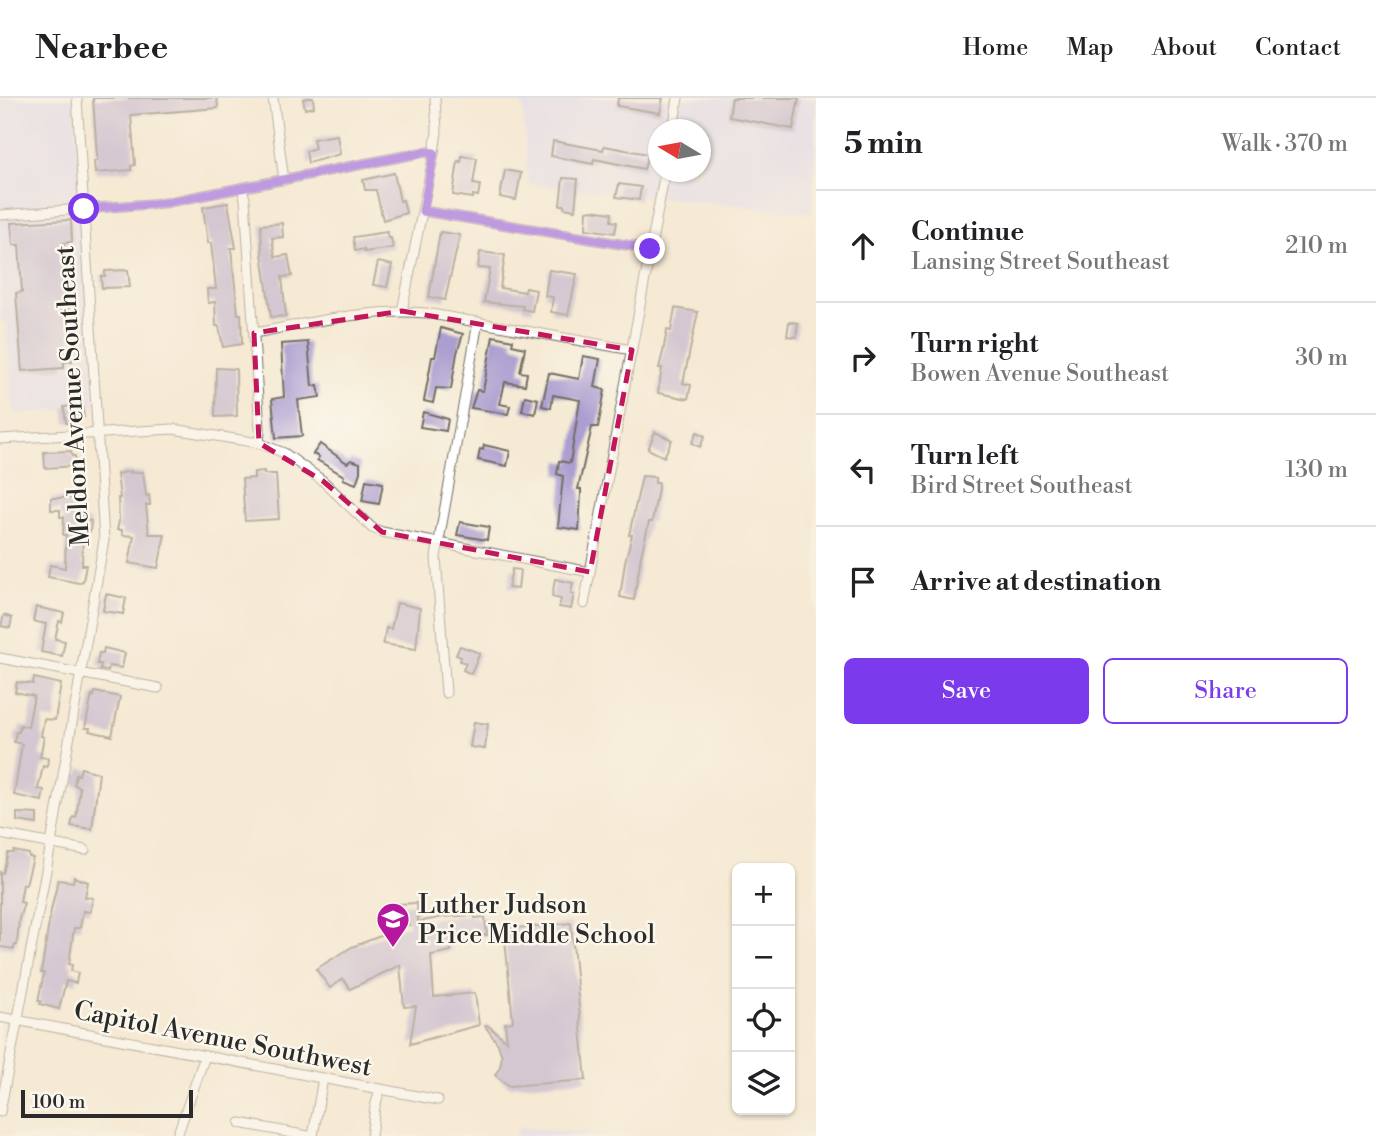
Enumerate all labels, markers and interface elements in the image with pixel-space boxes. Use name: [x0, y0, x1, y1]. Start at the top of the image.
text: Nearbee: [35, 28, 168, 69]
text: Home: [963, 33, 1028, 63]
text: Map: [1066, 33, 1114, 63]
text: About: [1152, 33, 1217, 63]
text: Contact: [1255, 33, 1341, 63]
north arrow: [648, 119, 711, 182]
text: 5 min: [844, 125, 923, 163]
text: Walk · 370 m: [1221, 130, 1348, 158]
route start: [68, 193, 99, 224]
text: Continue: [911, 216, 1024, 248]
icon: ahead: [844, 227, 882, 265]
text: 210 m: [1285, 232, 1348, 260]
route end: [634, 233, 665, 264]
street label: Meldon Avenue Southeast: [49, 245, 97, 547]
text: Lansing Street Southeast: [911, 248, 1170, 276]
text: Turn right: [911, 328, 1039, 360]
icon: right: [844, 339, 882, 377]
text: 30 m: [1295, 344, 1348, 372]
text: Bowen Avenue Southeast: [911, 360, 1169, 388]
text: Turn left: [911, 440, 1019, 472]
icon: left: [844, 451, 882, 489]
text: 130 m: [1285, 456, 1348, 484]
text: Bird Street Southeast: [911, 472, 1133, 500]
icon: arrive: [844, 563, 882, 601]
text: Arrive at destination: [911, 566, 1161, 598]
button: Save: [844, 658, 1089, 724]
button: Share: [1103, 658, 1348, 724]
map controls: [732, 863, 795, 1115]
button: +: [732, 863, 795, 926]
place label: Luther Judson Price Middle School: [418, 889, 656, 951]
school or university icon: Luther Judson Price Middle School: [374, 900, 412, 949]
button: −: [732, 926, 795, 989]
button: locate: [732, 989, 795, 1052]
street label: Capitol Avenue Southwest: [71, 994, 375, 1084]
button: layers: [732, 1052, 795, 1115]
scale bar: [21, 1087, 192, 1119]
text: 100 m: [32, 1090, 85, 1114]

